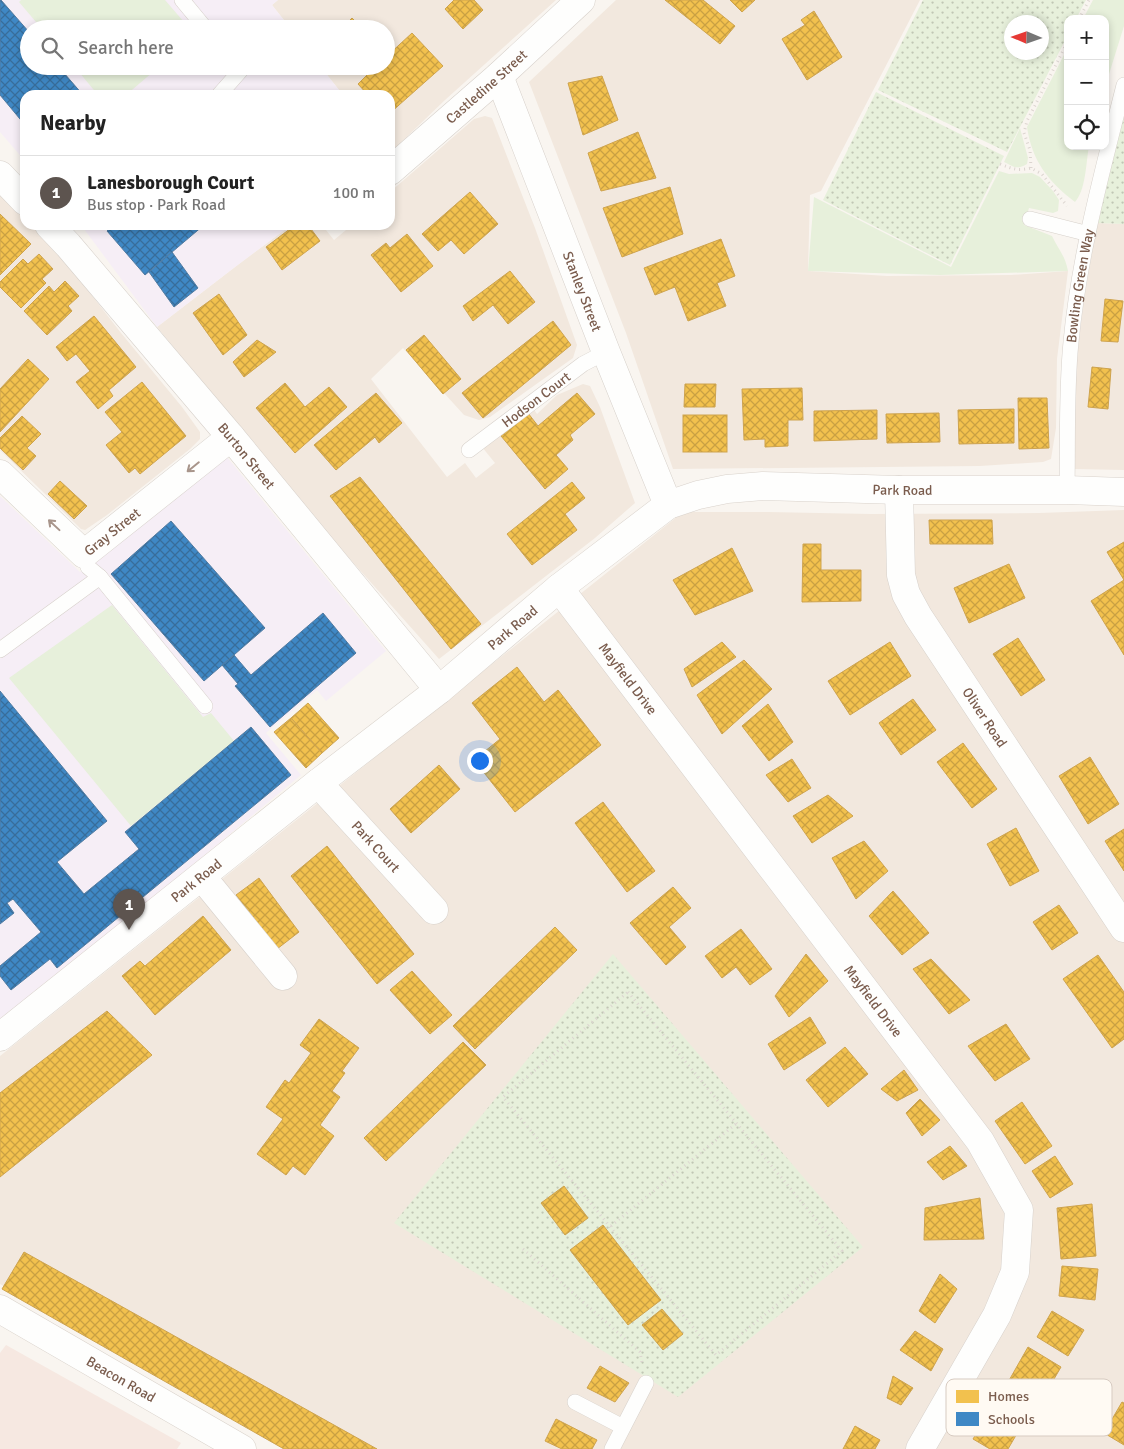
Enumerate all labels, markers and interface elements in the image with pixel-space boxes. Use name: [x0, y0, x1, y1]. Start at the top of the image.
north arrow: [1004, 15, 1049, 60]
map controls: [1064, 15, 1109, 150]
button: +: [1064, 15, 1109, 60]
search box: [20, 20, 395, 75]
icon: search: [38, 34, 66, 62]
text: Search here: [78, 36, 174, 60]
street label: Castledine Street: [442, 46, 530, 127]
button: −: [1064, 60, 1109, 105]
button: locate: [1064, 105, 1109, 150]
text: Nearby: [40, 110, 106, 136]
text: Lanesborough Court: [87, 171, 255, 195]
text: 1: [52, 183, 60, 203]
text: 100 m: [333, 183, 375, 203]
text: Bus stop · Park Road: [87, 195, 226, 215]
street label: Bowling Green Way: [1062, 227, 1097, 344]
street label: Stanley Street: [559, 249, 606, 334]
street label: Hodson Court: [498, 368, 574, 431]
street label: Burton Street: [214, 419, 279, 493]
one-way arrow: [187, 462, 200, 473]
street label: Park Road: [872, 481, 932, 499]
street label: Gray Street: [81, 504, 144, 559]
one-way arrow: [48, 519, 61, 531]
street label: Park Road: [484, 602, 541, 653]
street label: Mayfield Drive: [595, 639, 661, 718]
street label: Oliver Road: [959, 684, 1011, 750]
your location: [467, 748, 493, 774]
street label: Park Court: [348, 817, 404, 876]
street label: Park Road: [167, 855, 225, 906]
pin: 1: [113, 889, 145, 930]
street label: Mayfield Drive: [841, 962, 906, 1040]
street label: Beacon Road: [84, 1352, 159, 1406]
legend: [946, 1379, 1112, 1436]
text: Homes: [988, 1388, 1029, 1405]
text: Schools: [988, 1411, 1035, 1428]

